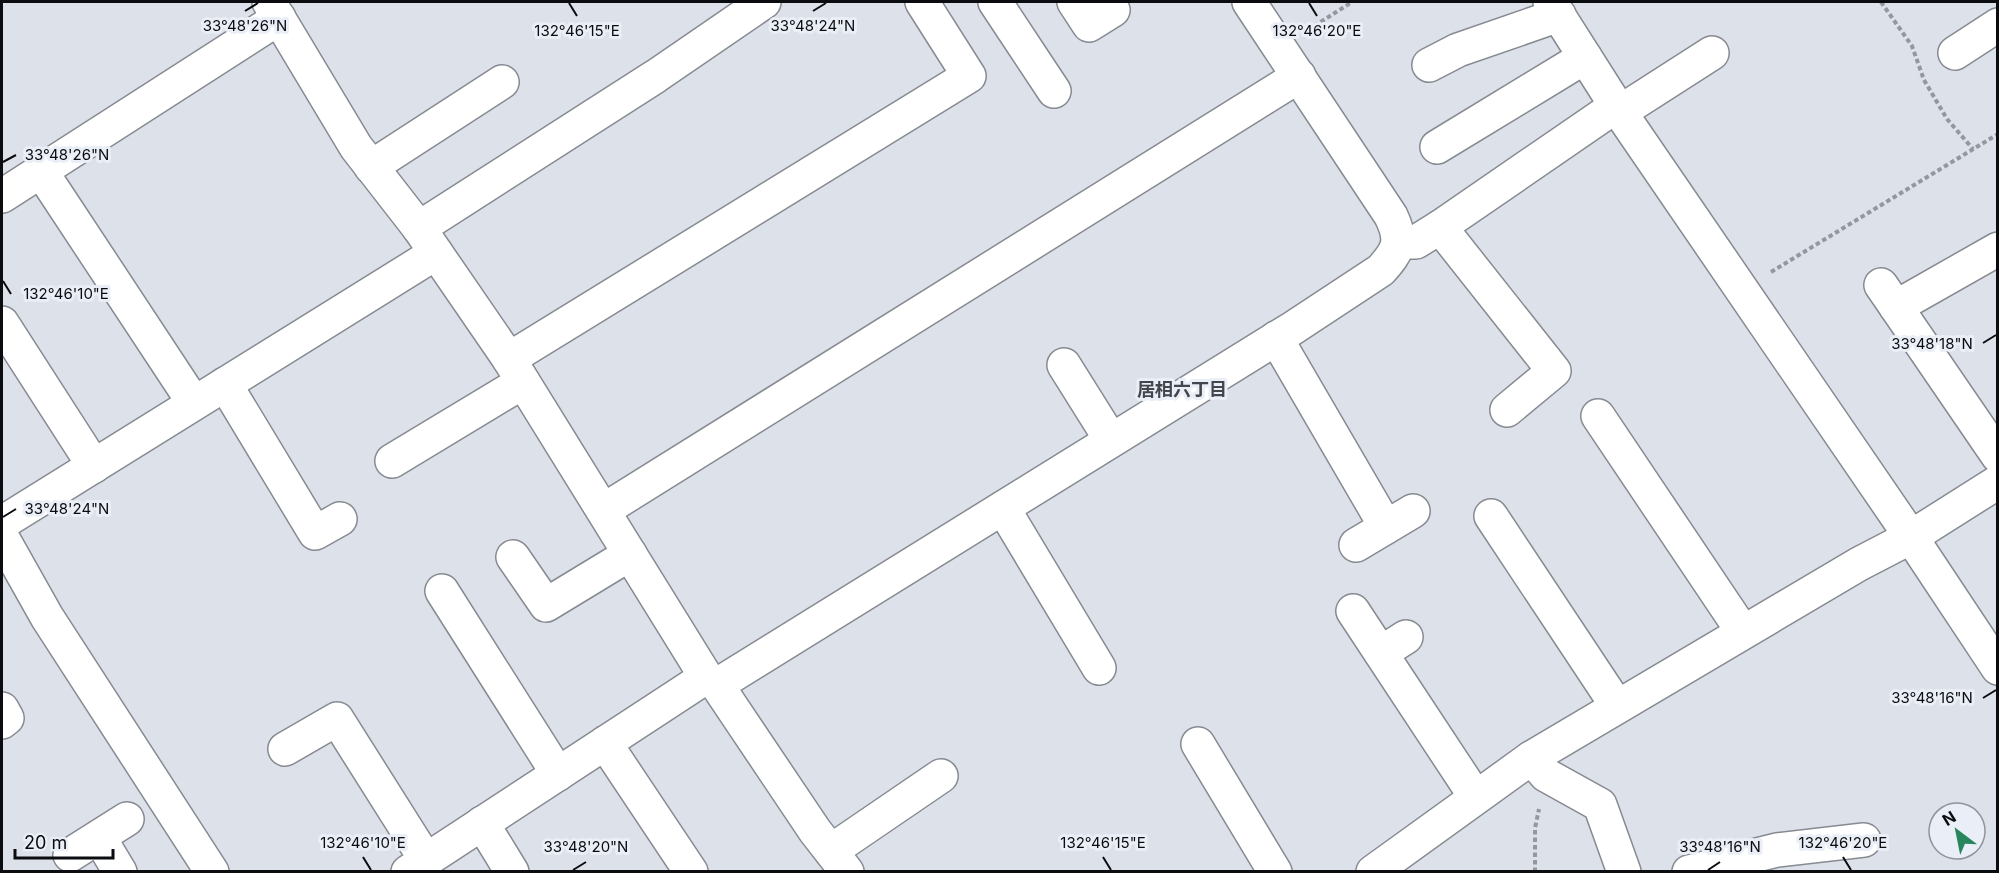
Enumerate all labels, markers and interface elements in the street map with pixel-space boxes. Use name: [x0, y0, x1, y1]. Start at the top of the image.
text: 33°48'26"N: [203, 16, 287, 35]
text: 33°48'24"N: [771, 16, 855, 35]
text: 132°46'15"E: [534, 21, 620, 40]
text: 132°46'20"E: [1273, 21, 1361, 40]
text: 33°48'26"N: [25, 145, 109, 164]
text: 132°46'10"E: [23, 284, 109, 303]
text: 33°48'18"N: [1891, 334, 1973, 353]
district label: 居相六丁目: [1137, 379, 1227, 400]
text: 33°48'24"N: [25, 499, 109, 518]
text: 33°48'16"N: [1891, 688, 1973, 707]
north arrow: [1927, 801, 1987, 861]
text: N: [1939, 807, 1960, 830]
scale bar: [15, 822, 112, 860]
text: 20 m: [24, 832, 67, 853]
text: 132°46'10"E: [320, 833, 406, 852]
text: 132°46'15"E: [1060, 833, 1146, 852]
text: 132°46'20"E: [1799, 833, 1887, 852]
text: 33°48'20"N: [544, 837, 628, 856]
text: 33°48'16"N: [1679, 837, 1761, 856]

